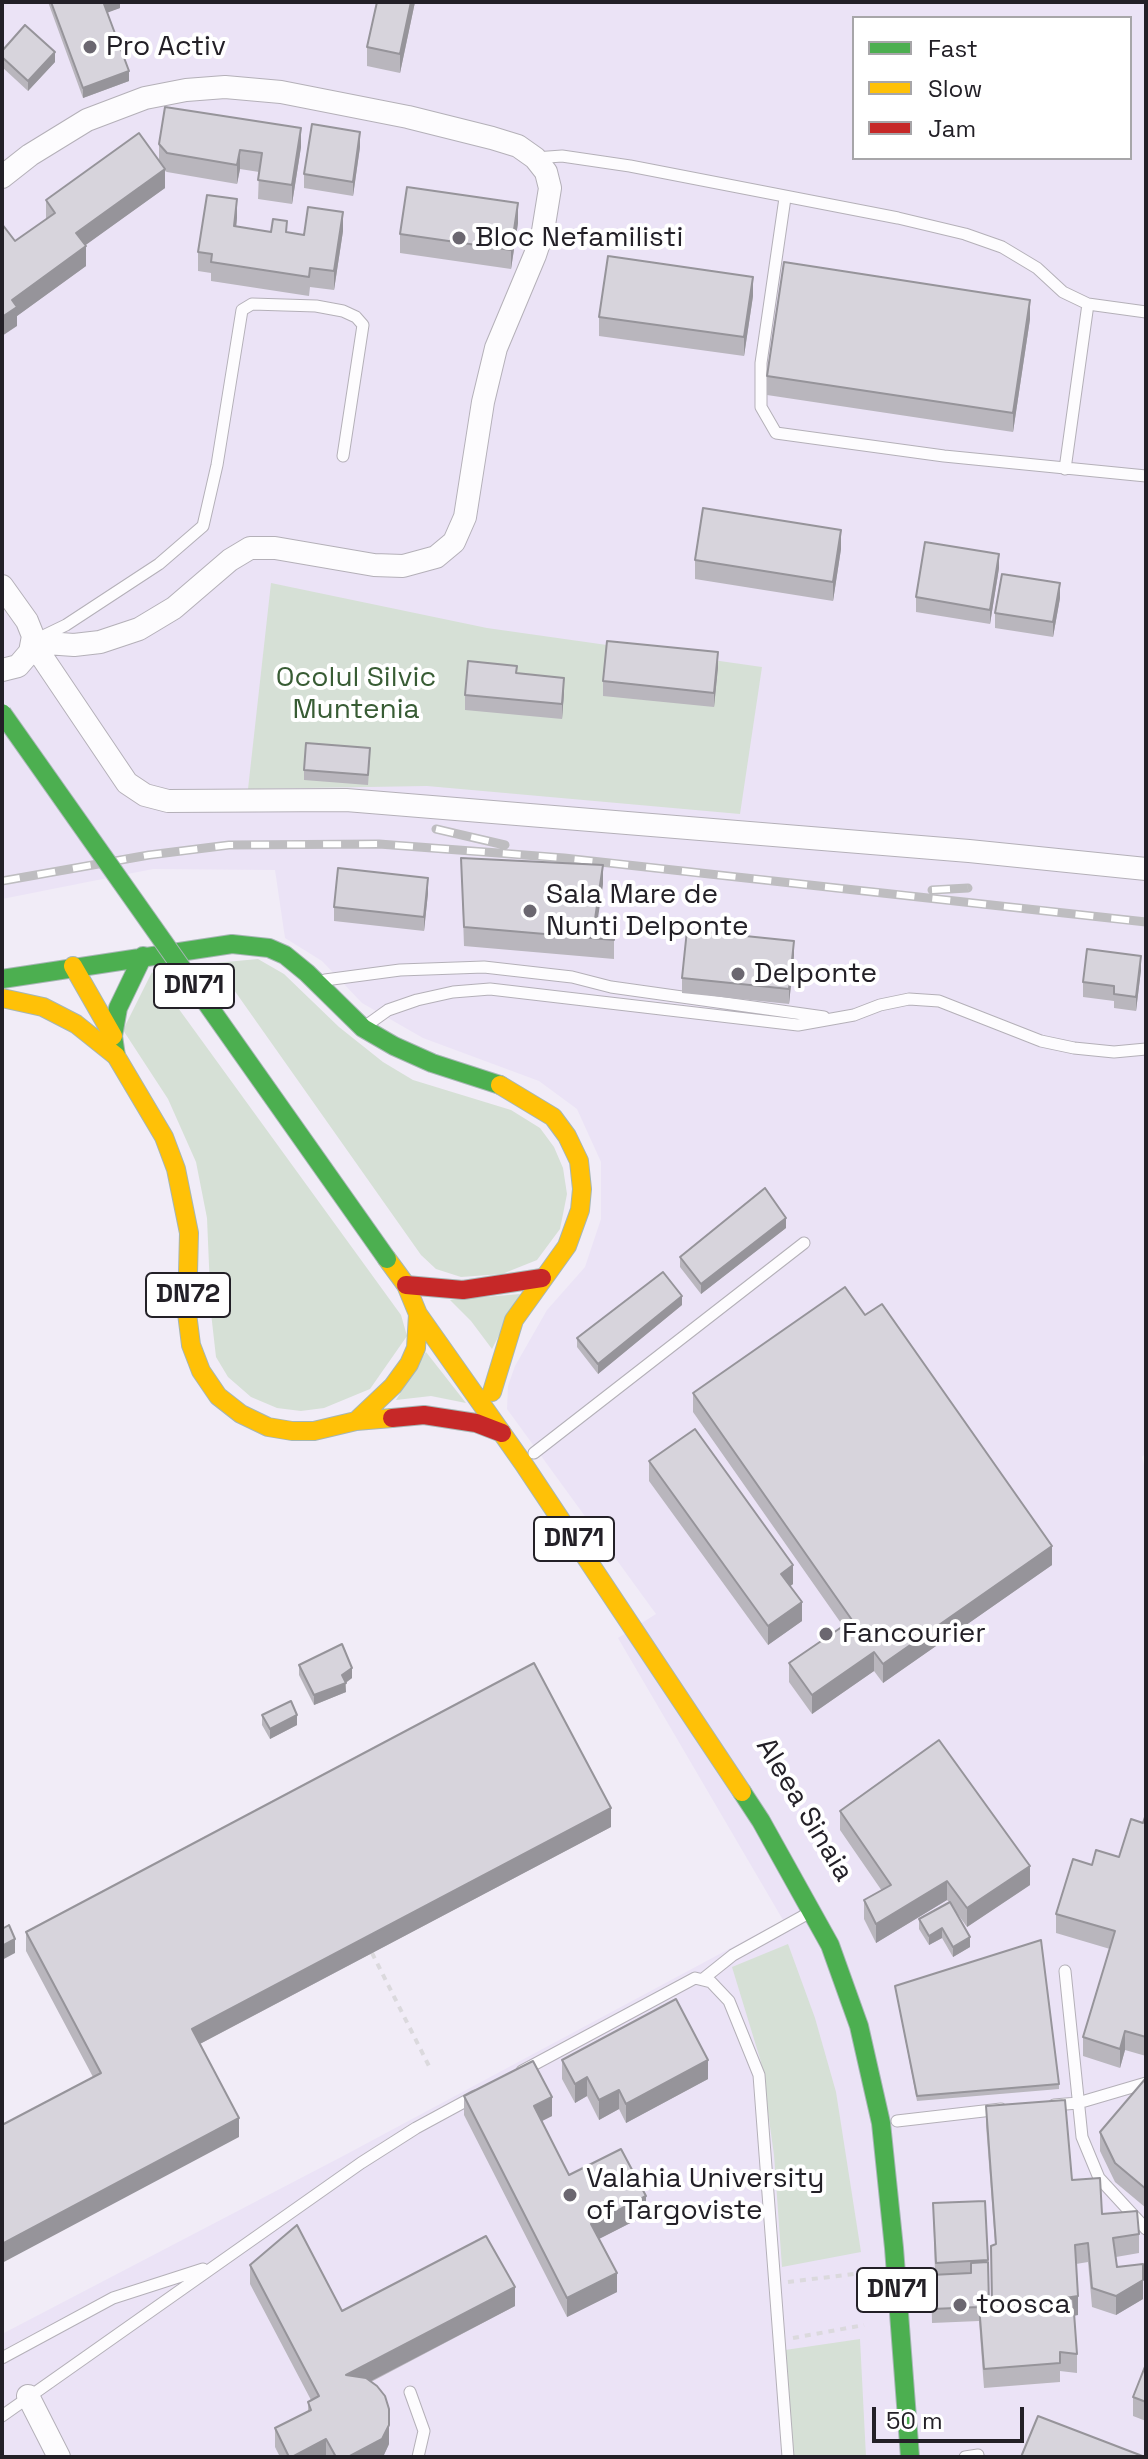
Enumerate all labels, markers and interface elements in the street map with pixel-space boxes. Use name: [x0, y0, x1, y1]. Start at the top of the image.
legend: [852, 16, 1132, 160]
place label: Pro Activ: [106, 30, 226, 64]
text: Fast: [928, 33, 978, 64]
marker: Pro Activ: [81, 38, 99, 56]
text: Slow: [928, 73, 982, 104]
text: Jam: [928, 113, 976, 144]
place label: Bloc Nefamilisti: [475, 221, 683, 255]
marker: Bloc Nefamilisti: [450, 229, 468, 247]
park label: Ocolul Silvic Muntenia: [276, 661, 436, 727]
place label: Sala Mare de Nunti Delponte: [546, 878, 748, 944]
marker: Sala Mare de Nunti Delponte: [521, 902, 539, 920]
place label: Delponte: [754, 957, 877, 991]
road number: DN71: [154, 964, 234, 1008]
marker: Delponte: [729, 965, 747, 983]
road number: DN72: [146, 1273, 230, 1317]
road number: DN71: [534, 1517, 614, 1561]
place label: Fancourier: [842, 1617, 986, 1651]
marker: Fancourier: [817, 1625, 835, 1643]
street label: Aleea Sinaia: [748, 1732, 860, 1888]
place label: Valahia University of Targoviste: [586, 2162, 824, 2228]
marker: Valahia University of Targoviste: [561, 2186, 579, 2204]
road number: DN71: [857, 2268, 937, 2312]
place label: toosca: [976, 2288, 1071, 2322]
marker: toosca: [951, 2296, 969, 2314]
scale bar: [876, 2391, 1028, 2441]
text: 50 m: [886, 2405, 943, 2436]

